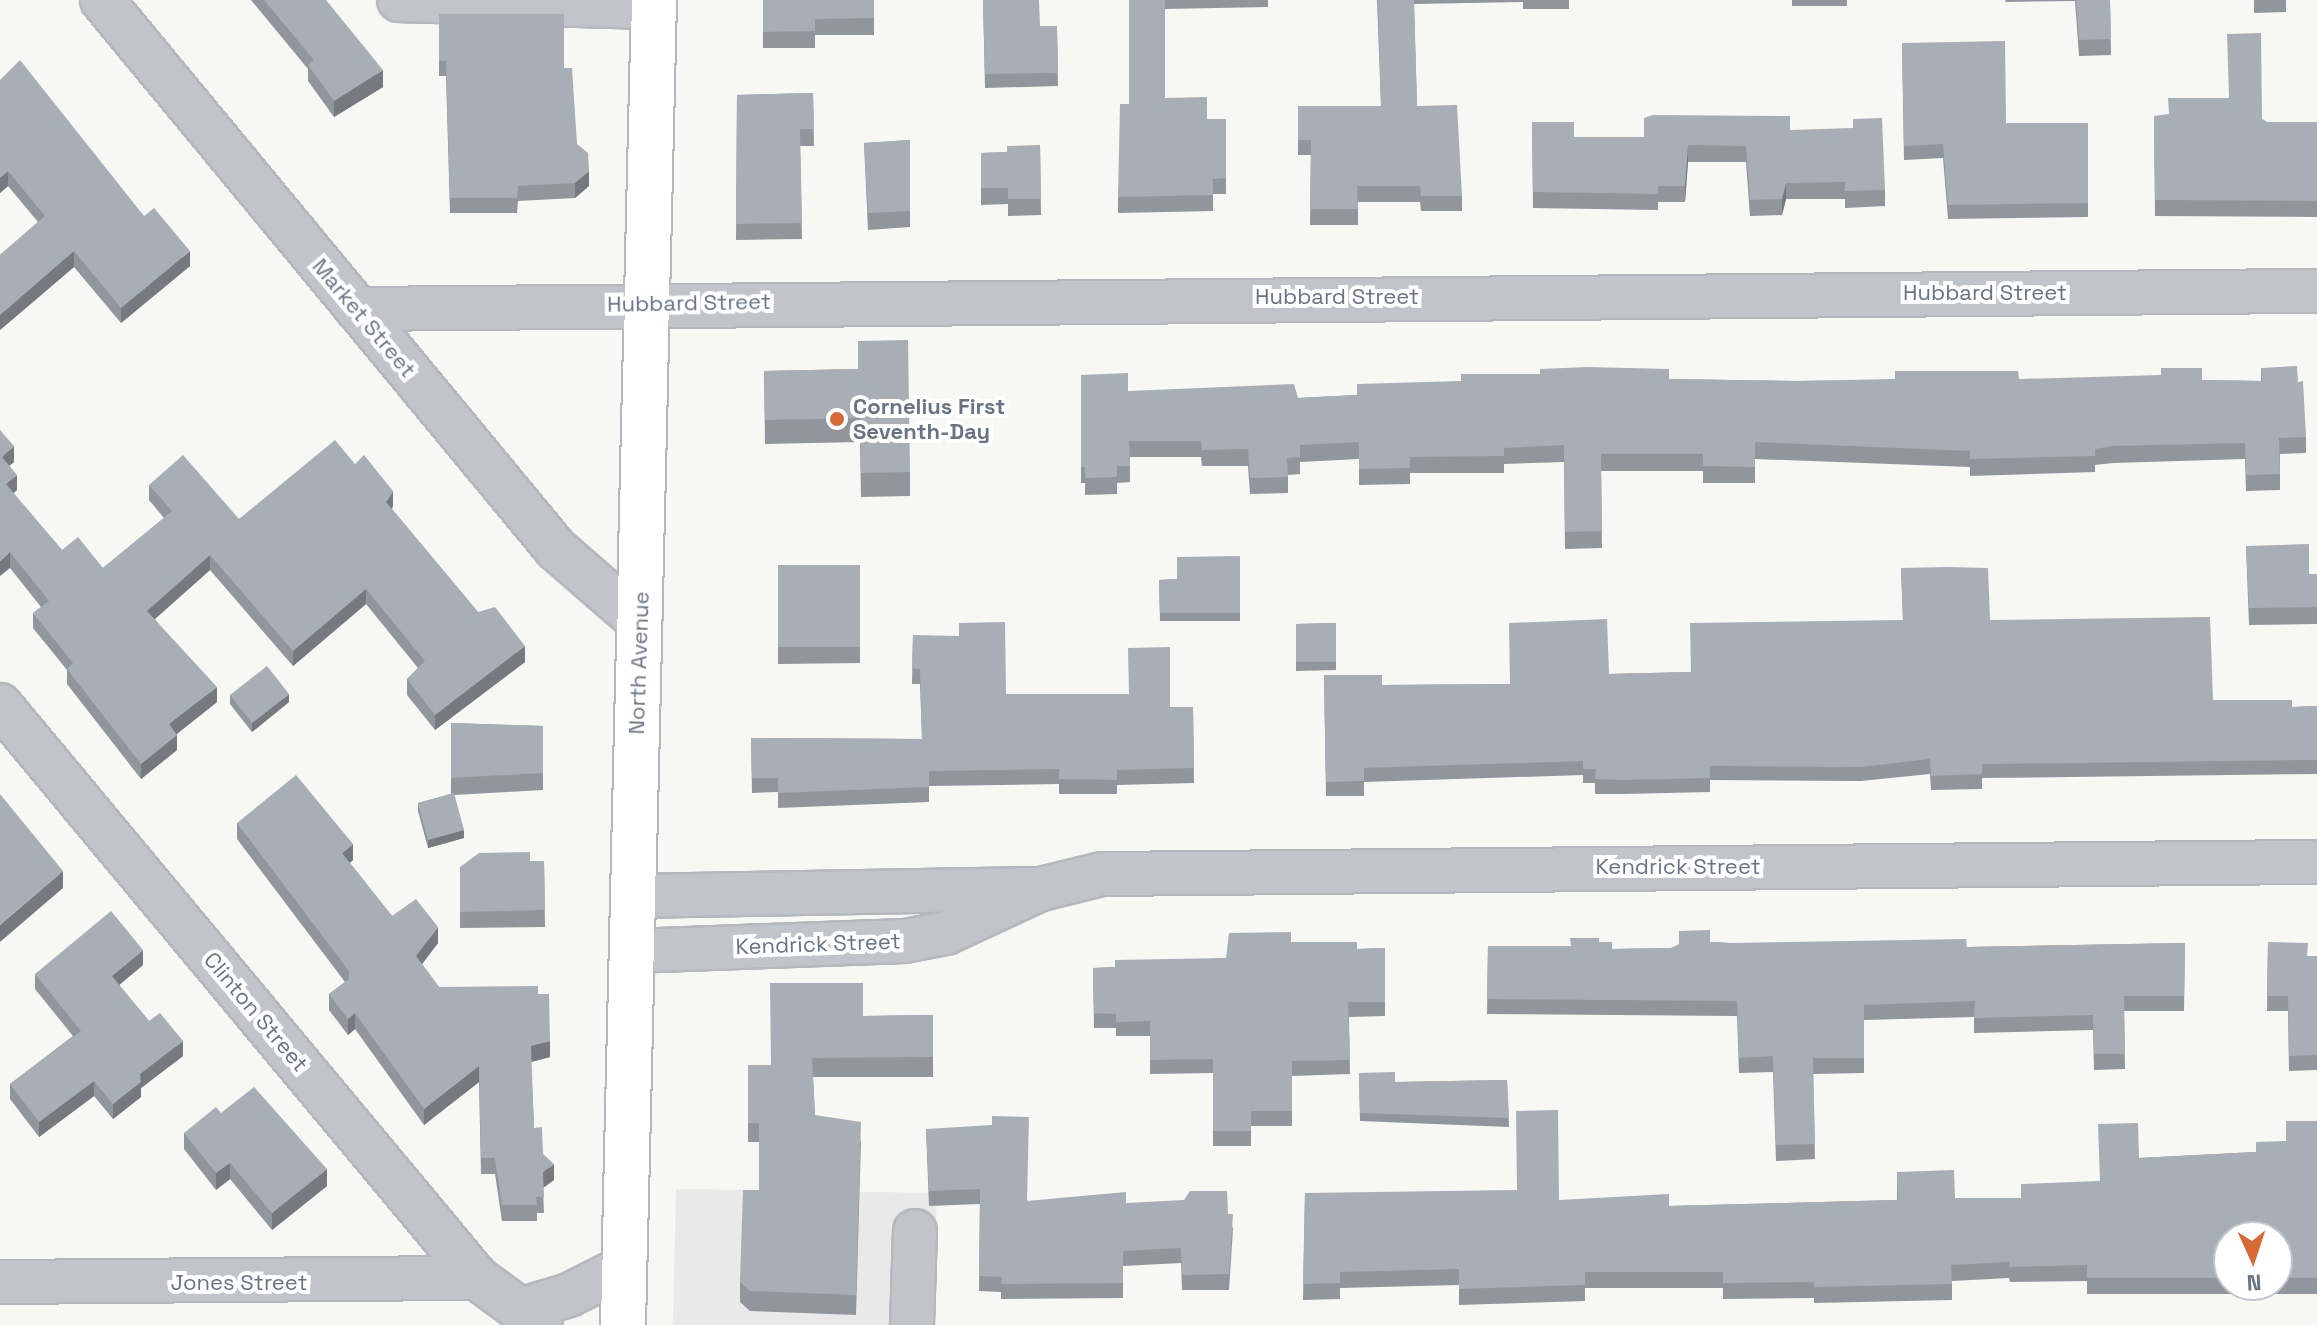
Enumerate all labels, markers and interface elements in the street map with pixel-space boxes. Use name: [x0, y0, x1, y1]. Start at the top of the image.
street label: Market Street: [307, 253, 421, 383]
street label: Hubbard Street: [1903, 280, 2067, 306]
street label: Hubbard Street: [1255, 284, 1419, 310]
street label: Hubbard Street: [607, 288, 771, 318]
place label: Cornelius First Seventh-Day: [853, 393, 1005, 444]
marker: Cornelius First Seventh-Day: [828, 410, 846, 428]
street label: North Avenue: [623, 591, 655, 735]
street label: Kendrick Street: [1595, 854, 1761, 880]
street label: Kendrick Street: [735, 928, 901, 960]
street label: Clinton Street: [198, 947, 314, 1077]
north arrow: [2213, 1221, 2293, 1301]
text: N: [2246, 1269, 2262, 1297]
street label: Jones Street: [170, 1270, 308, 1296]

